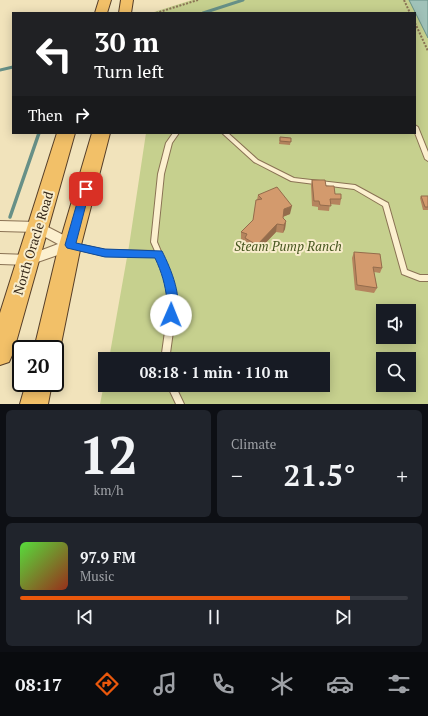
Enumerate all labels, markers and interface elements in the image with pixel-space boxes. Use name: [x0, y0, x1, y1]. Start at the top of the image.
text: 30 m: [94, 23, 159, 60]
icon: left: [28, 28, 80, 80]
text: Turn left: [94, 59, 164, 83]
icon: right: [71, 104, 93, 126]
text: Then: [28, 105, 63, 125]
pin: [69, 172, 103, 206]
icon: arrive: [75, 178, 97, 200]
street label: North Oracle Road: [9, 189, 57, 297]
park label: Steam Pump Ranch: [234, 237, 342, 255]
position arrow: [150, 294, 192, 336]
map controls: [376, 304, 416, 392]
button: sound: [376, 304, 416, 344]
speed limit sign: 20: [12, 340, 64, 392]
button: search: [376, 352, 416, 392]
text: 08:18 · 1 min · 110 m: [140, 362, 288, 382]
text: 12: [79, 420, 138, 489]
text: Climate: [231, 435, 276, 453]
text: 21.5°: [283, 455, 356, 495]
text: −: [231, 461, 243, 490]
text: +: [396, 461, 408, 490]
text: km/h: [93, 481, 124, 499]
text: 97.9 FM: [80, 547, 136, 567]
text: Music: [80, 567, 114, 585]
icon: previous: [74, 606, 96, 628]
icon: pause: [203, 606, 225, 628]
icon: next: [332, 606, 354, 628]
icon: directions: [93, 670, 121, 698]
icon: music: [151, 670, 179, 698]
icon: phone: [209, 670, 237, 698]
icon: climate: [268, 670, 296, 698]
icon: car: [326, 670, 354, 698]
icon: filters: [385, 670, 413, 698]
text: 08:17: [15, 672, 62, 696]

